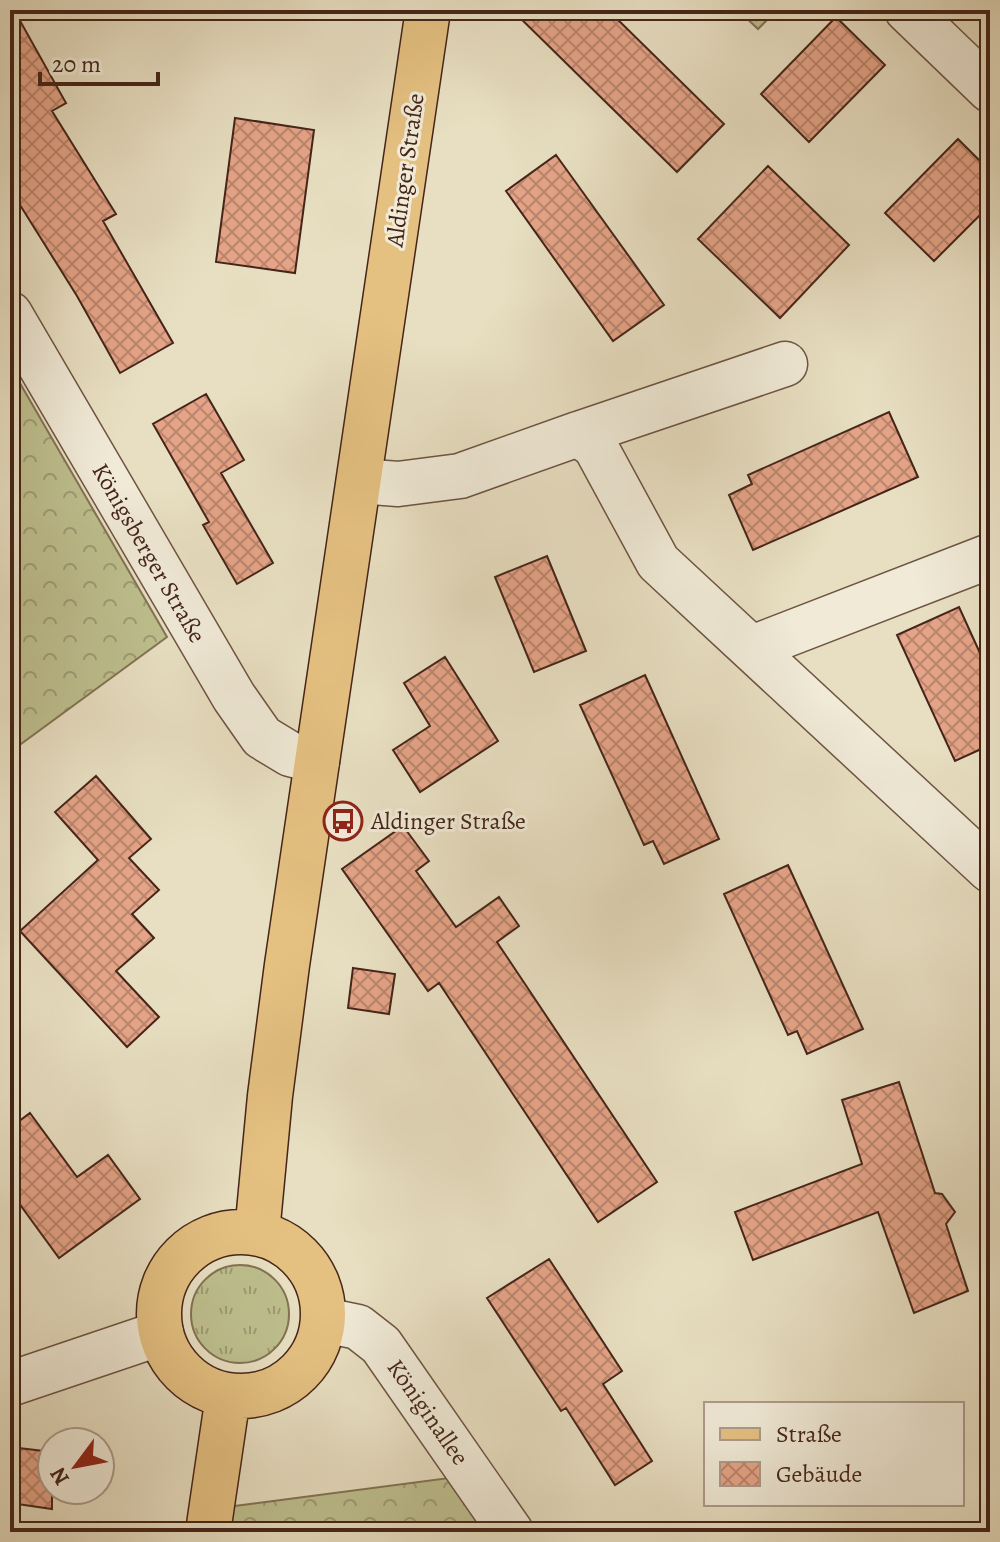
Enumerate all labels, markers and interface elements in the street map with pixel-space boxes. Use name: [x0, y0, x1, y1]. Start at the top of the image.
scale bar: [40, 36, 158, 86]
text: 20 m: [52, 48, 101, 80]
street label: Aldinger Straße: [378, 91, 432, 250]
street label: Königsberger Straße: [85, 457, 213, 649]
bus stop icon: Aldinger Straße: [322, 800, 364, 842]
place label: Aldinger Straße: [370, 805, 526, 837]
street label: Königinallee: [380, 1353, 476, 1471]
legend: [704, 1402, 964, 1506]
text: Straße: [776, 1418, 842, 1450]
north arrow: [36, 1426, 116, 1506]
text: Gebäude: [776, 1458, 862, 1490]
text: N: [43, 1461, 77, 1491]

